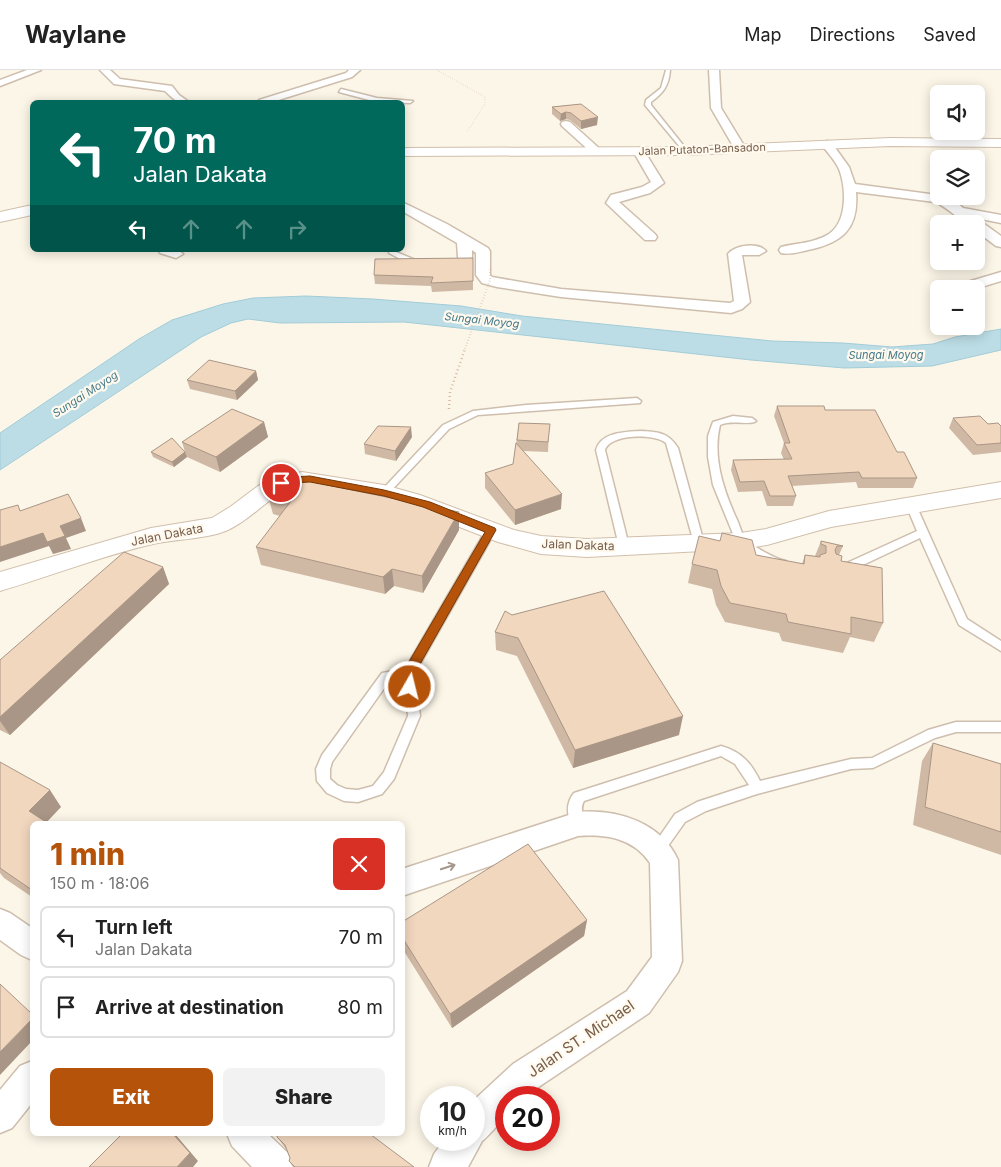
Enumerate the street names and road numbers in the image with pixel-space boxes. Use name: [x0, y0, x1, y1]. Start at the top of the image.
street label: Jalan Putaton-Bansadon: [638, 140, 766, 158]
street label: Jalan Dakata: [130, 520, 204, 549]
street label: Jalan Dakata: [541, 536, 615, 553]
street label: Jalan ST. Michael: [524, 996, 638, 1081]

